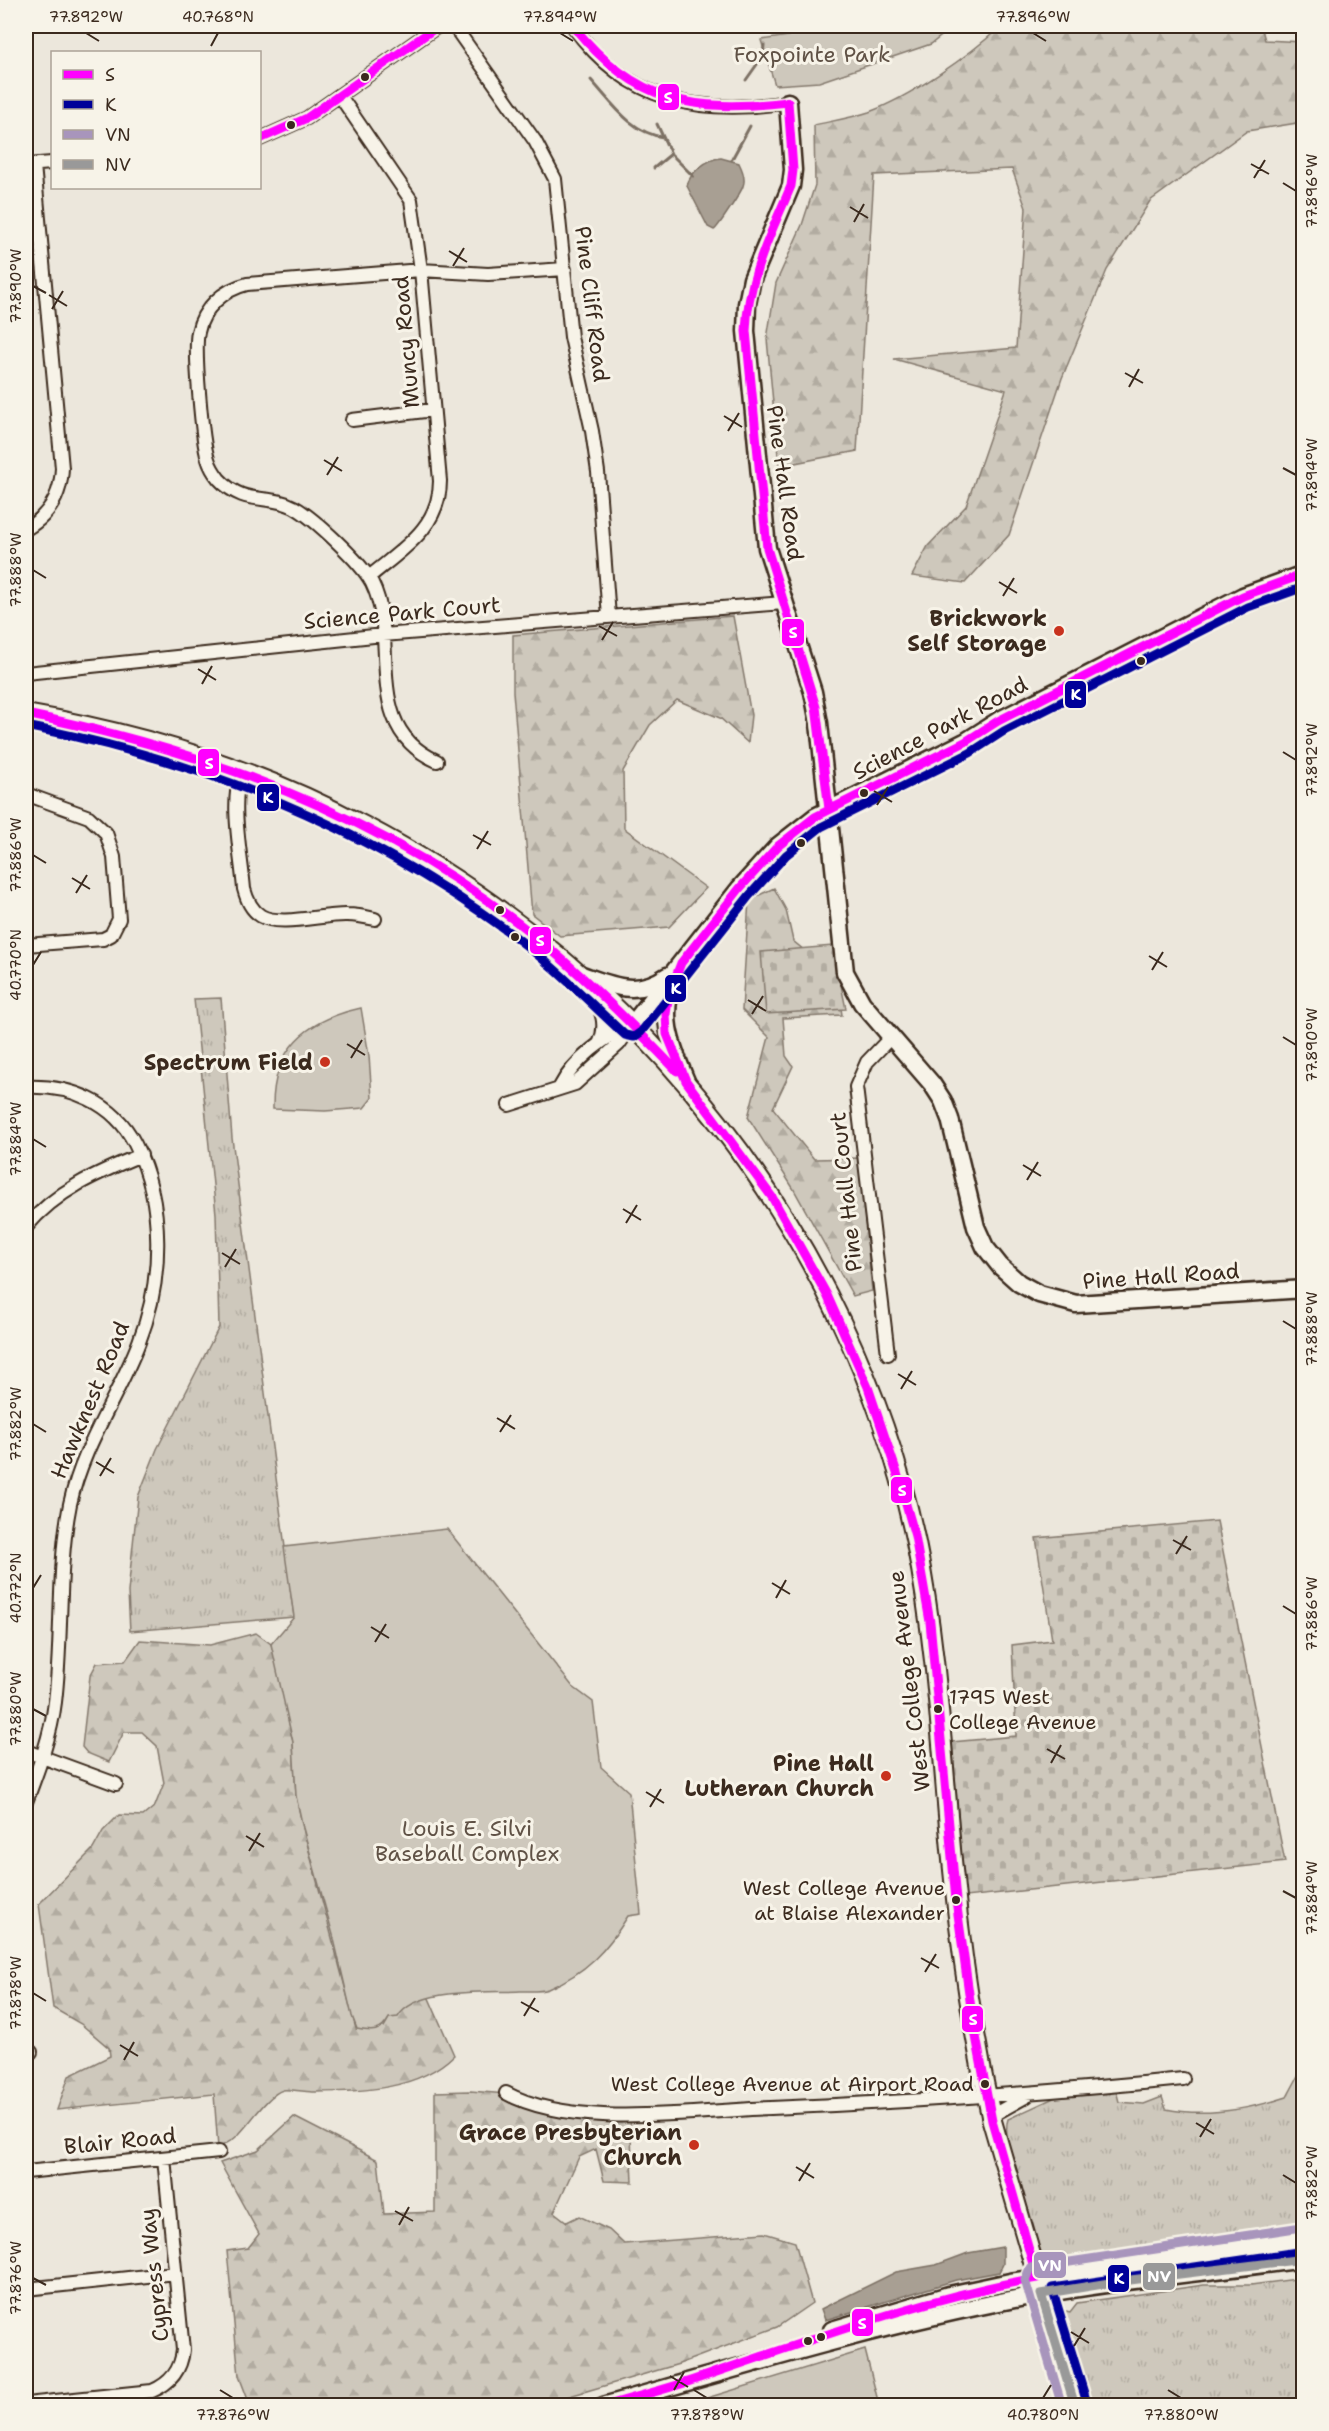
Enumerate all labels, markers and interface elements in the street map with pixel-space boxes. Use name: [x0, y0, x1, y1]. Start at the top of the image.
text: 77.892°W: [49, 7, 123, 27]
text: 40.768°N: [182, 7, 254, 27]
text: 77.894°W: [523, 7, 597, 27]
text: 77.896°W: [996, 7, 1070, 27]
park label: Foxpointe Park: [733, 40, 891, 69]
legend: [51, 51, 261, 189]
text: S: [105, 63, 115, 87]
unlabelled marker: [359, 71, 371, 83]
line badge: S: [657, 83, 680, 111]
text: S: [663, 87, 673, 108]
text: K: [105, 93, 117, 117]
unlabelled marker: [285, 119, 297, 131]
text: VN: [105, 123, 131, 147]
text: NV: [105, 153, 131, 177]
text: 77.896°W: [1302, 154, 1322, 228]
street label: Pine Cliff Road: [568, 224, 616, 384]
text: 77.890°W: [6, 249, 26, 323]
street label: Muncy Road: [386, 275, 426, 409]
street label: Pine Hall Road: [760, 403, 810, 563]
text: 77.894°W: [1302, 438, 1322, 512]
text: 77.888°W: [6, 532, 26, 608]
street label: Science Park Court: [302, 590, 502, 636]
place label: Brickwork Self Storage: [907, 604, 1047, 658]
line badge: S: [781, 618, 805, 647]
text: S: [788, 622, 798, 643]
marker: Brickwork Self Storage: [1052, 624, 1066, 638]
unlabelled marker: [1135, 655, 1147, 667]
street label: Science Park Road: [847, 670, 1033, 786]
line badge: K: [1064, 680, 1087, 709]
text: K: [1071, 684, 1082, 705]
text: 77.892°W: [1302, 723, 1322, 797]
line badge: S: [197, 748, 220, 777]
text: S: [204, 753, 214, 774]
line badge: K: [256, 783, 280, 812]
text: K: [263, 787, 274, 808]
unlabelled marker: [858, 787, 870, 799]
text: 77.886°W: [6, 817, 26, 893]
unlabelled marker: [795, 837, 807, 849]
unlabelled marker: [494, 904, 506, 916]
line badge: S: [529, 926, 552, 955]
text: 40.770°N: [6, 929, 26, 1001]
text: S: [535, 930, 545, 951]
unlabelled marker: [509, 931, 521, 943]
line badge: K: [664, 974, 687, 1003]
text: K: [671, 978, 682, 999]
text: 77.890°W: [1302, 1008, 1322, 1082]
place label: Spectrum Field: [144, 1048, 313, 1077]
marker: Spectrum Field: [318, 1055, 332, 1069]
text: 77.884°W: [6, 1102, 26, 1176]
street label: Pine Hall Court: [823, 1111, 869, 1273]
street label: Pine Hall Road: [1082, 1256, 1241, 1296]
text: 77.888°W: [1302, 1291, 1322, 1367]
street label: Hawknest Road: [44, 1317, 136, 1483]
text: 77.882°W: [6, 1387, 26, 1461]
line badge: S: [890, 1476, 913, 1504]
text: S: [897, 1480, 907, 1501]
text: 40.772°N: [6, 1552, 26, 1624]
street label: West College Avenue: [881, 1569, 937, 1793]
text: 77.886°W: [1302, 1576, 1322, 1652]
text: 77.880°W: [6, 1671, 26, 1747]
place label: 1795 West College Avenue: [949, 1684, 1097, 1735]
marker: 1795 West College Avenue: [932, 1703, 944, 1715]
place label: Pine Hall Lutheran Church: [684, 1749, 874, 1803]
marker: Pine Hall Lutheran Church: [879, 1769, 893, 1783]
park label: Louis E. Silvi Baseball Complex: [375, 1814, 559, 1868]
text: 77.884°W: [1302, 1861, 1322, 1935]
place label: West College Avenue at Blaise Alexander: [743, 1875, 945, 1926]
marker: West College Avenue at Blaise Alexander: [950, 1894, 962, 1906]
text: 77.878°W: [6, 1956, 26, 2030]
line badge: S: [961, 2005, 984, 2033]
text: S: [968, 2009, 978, 2030]
place label: West College Avenue at Airport Road: [611, 2071, 974, 2097]
marker: West College Avenue at Airport Road: [979, 2078, 991, 2090]
place label: Grace Presbyterian Church: [459, 2118, 682, 2172]
street label: Blair Road: [62, 2121, 178, 2161]
marker: Grace Presbyterian Church: [687, 2138, 701, 2152]
text: 77.882°W: [1302, 2146, 1322, 2220]
street label: Cypress Way: [133, 2207, 175, 2343]
text: 77.876°W: [6, 2241, 26, 2315]
line badge: VN: [1033, 2251, 1067, 2279]
text: VN: [1038, 2255, 1062, 2276]
line badge: NV: [1142, 2262, 1176, 2291]
line badge: K: [1107, 2264, 1130, 2293]
text: NV: [1147, 2266, 1172, 2287]
text: K: [1114, 2268, 1125, 2289]
line badge: S: [851, 2308, 874, 2337]
text: S: [857, 2313, 867, 2334]
unlabelled marker: [815, 2331, 827, 2343]
unlabelled marker: [802, 2335, 814, 2347]
text: 77.876°W: [196, 2405, 270, 2425]
text: 77.878°W: [670, 2405, 744, 2425]
text: 40.780°N: [1007, 2405, 1079, 2425]
text: 77.880°W: [1143, 2405, 1219, 2425]

